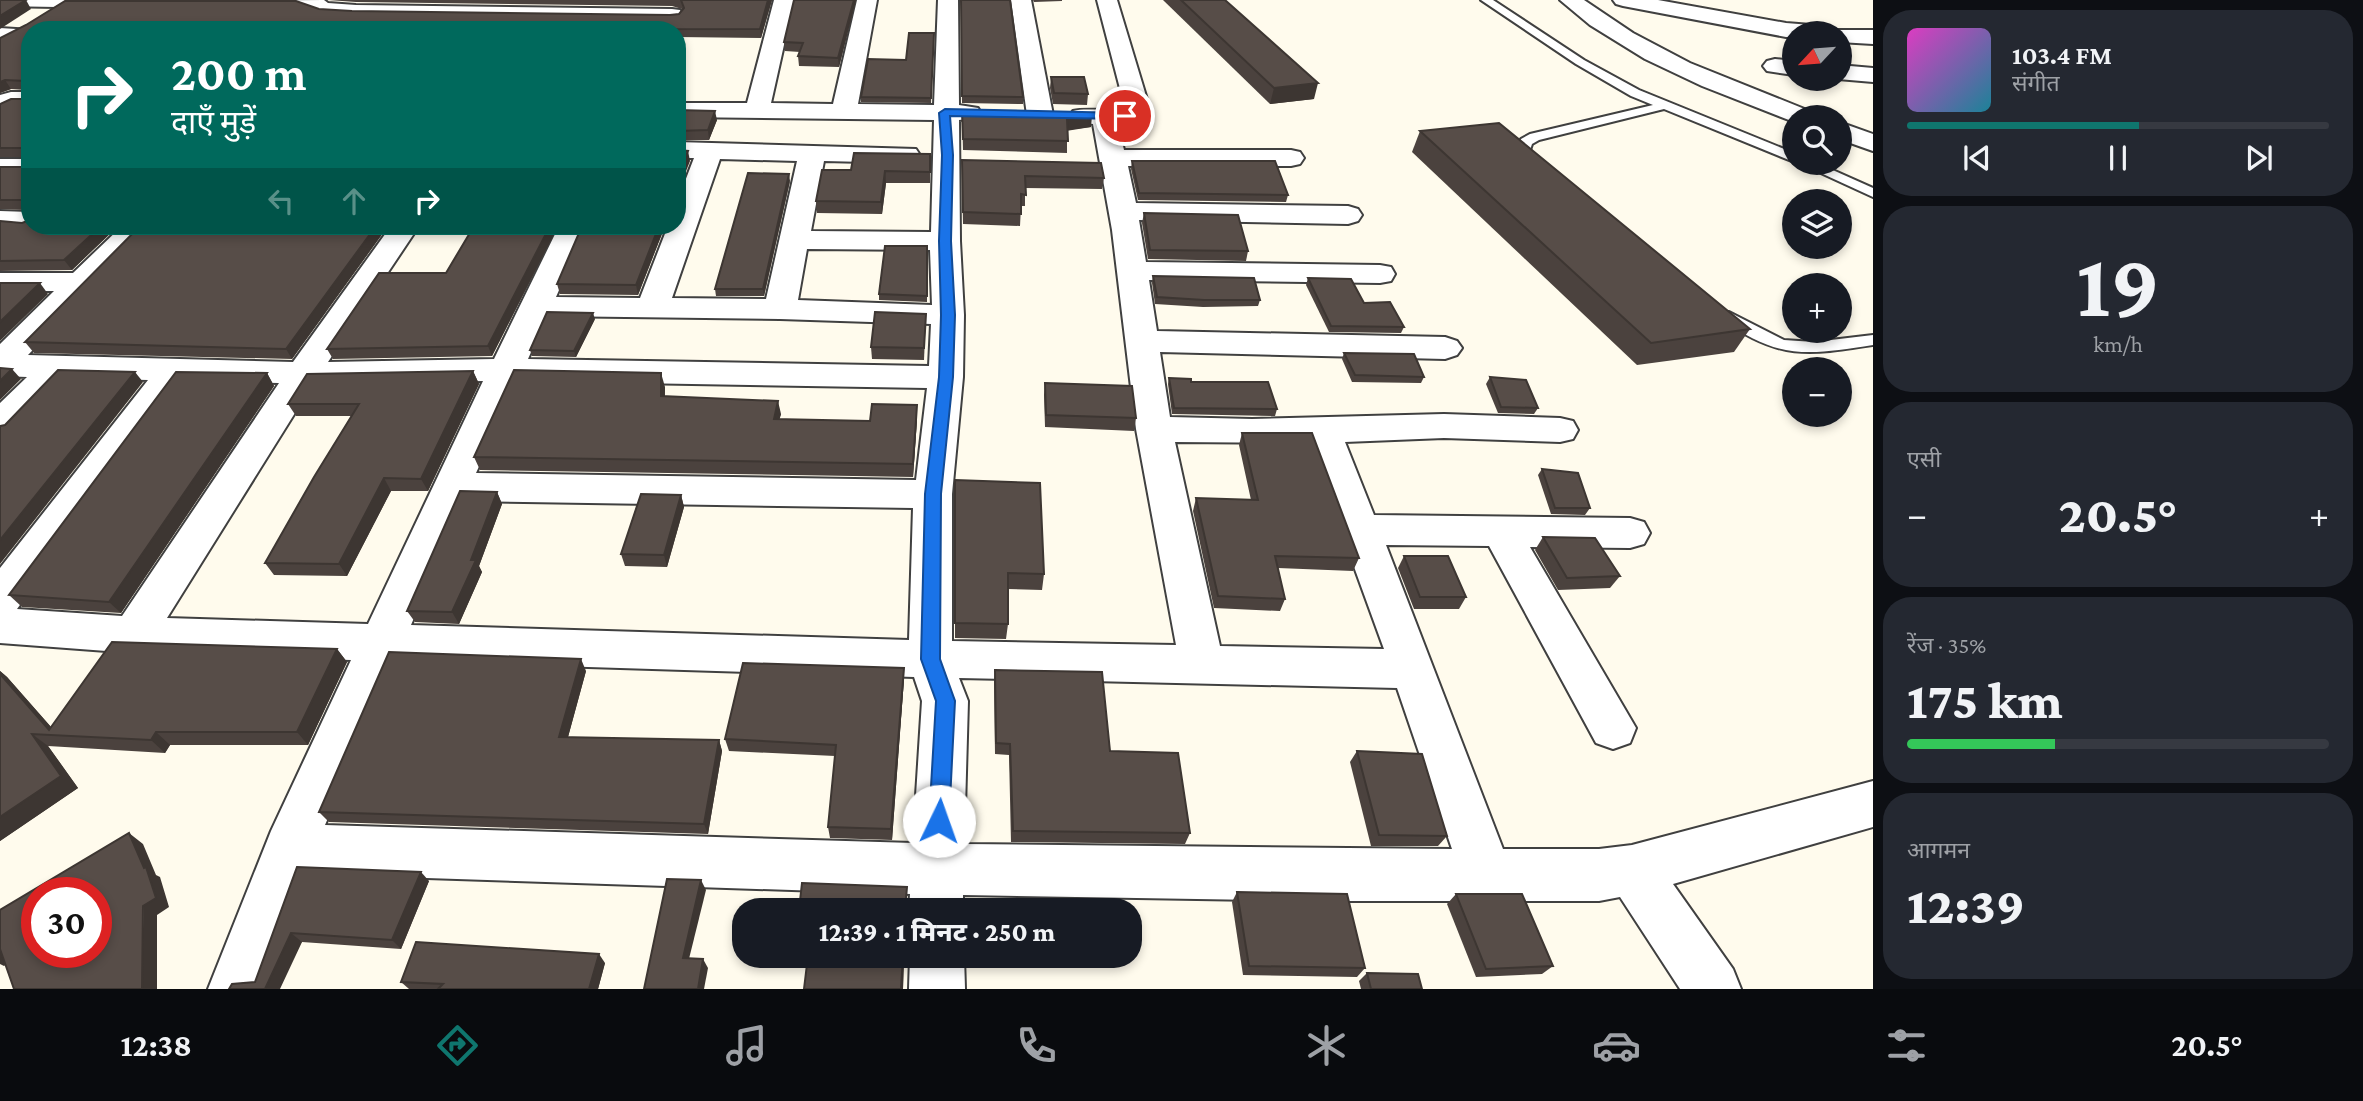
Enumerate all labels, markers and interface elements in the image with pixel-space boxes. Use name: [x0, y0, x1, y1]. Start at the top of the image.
north arrow: [1782, 21, 1852, 91]
map controls: [1782, 21, 1852, 427]
text: 103.4 FM: [2012, 41, 2112, 70]
text: 200 m: [171, 46, 306, 101]
icon: right: [56, 49, 147, 140]
text: संगीत: [2012, 70, 2060, 96]
pin: [1095, 86, 1155, 146]
icon: arrive: [1106, 97, 1144, 135]
text: दाएँ मुड़ें: [171, 104, 256, 140]
button: search: [1782, 105, 1852, 175]
icon: previous: [1958, 139, 1996, 177]
icon: pause: [2099, 139, 2137, 177]
icon: next: [2240, 139, 2278, 177]
icon: left: [262, 182, 300, 220]
icon: ahead: [335, 182, 373, 220]
icon: right: [408, 182, 446, 220]
button: layers: [1782, 189, 1852, 259]
text: 19: [2076, 234, 2160, 336]
button: +: [1782, 273, 1852, 343]
text: km/h: [2093, 331, 2143, 357]
button: −: [1782, 357, 1852, 427]
text: एसी: [1907, 446, 1941, 472]
text: 20.5°: [2058, 485, 2178, 543]
text: −: [1907, 493, 1927, 535]
text: +: [2309, 493, 2329, 535]
text: रेंज · 35%: [1907, 632, 1986, 658]
text: 175 km: [1907, 671, 2063, 729]
position arrow: [902, 784, 976, 858]
text: आगमन: [1907, 837, 1970, 863]
text: 12:39: [1907, 876, 2025, 934]
speed limit sign: 30: [21, 877, 112, 968]
text: 12:39 · 1 मिनट · 250 m: [819, 918, 1055, 947]
icon: directions: [433, 1021, 482, 1070]
icon: music: [722, 1021, 771, 1070]
icon: phone: [1012, 1021, 1061, 1070]
icon: climate: [1302, 1021, 1351, 1070]
icon: car: [1592, 1021, 1641, 1070]
icon: filters: [1882, 1021, 1931, 1070]
text: 12:38: [120, 1027, 192, 1063]
text: 20.5°: [2171, 1027, 2243, 1063]

